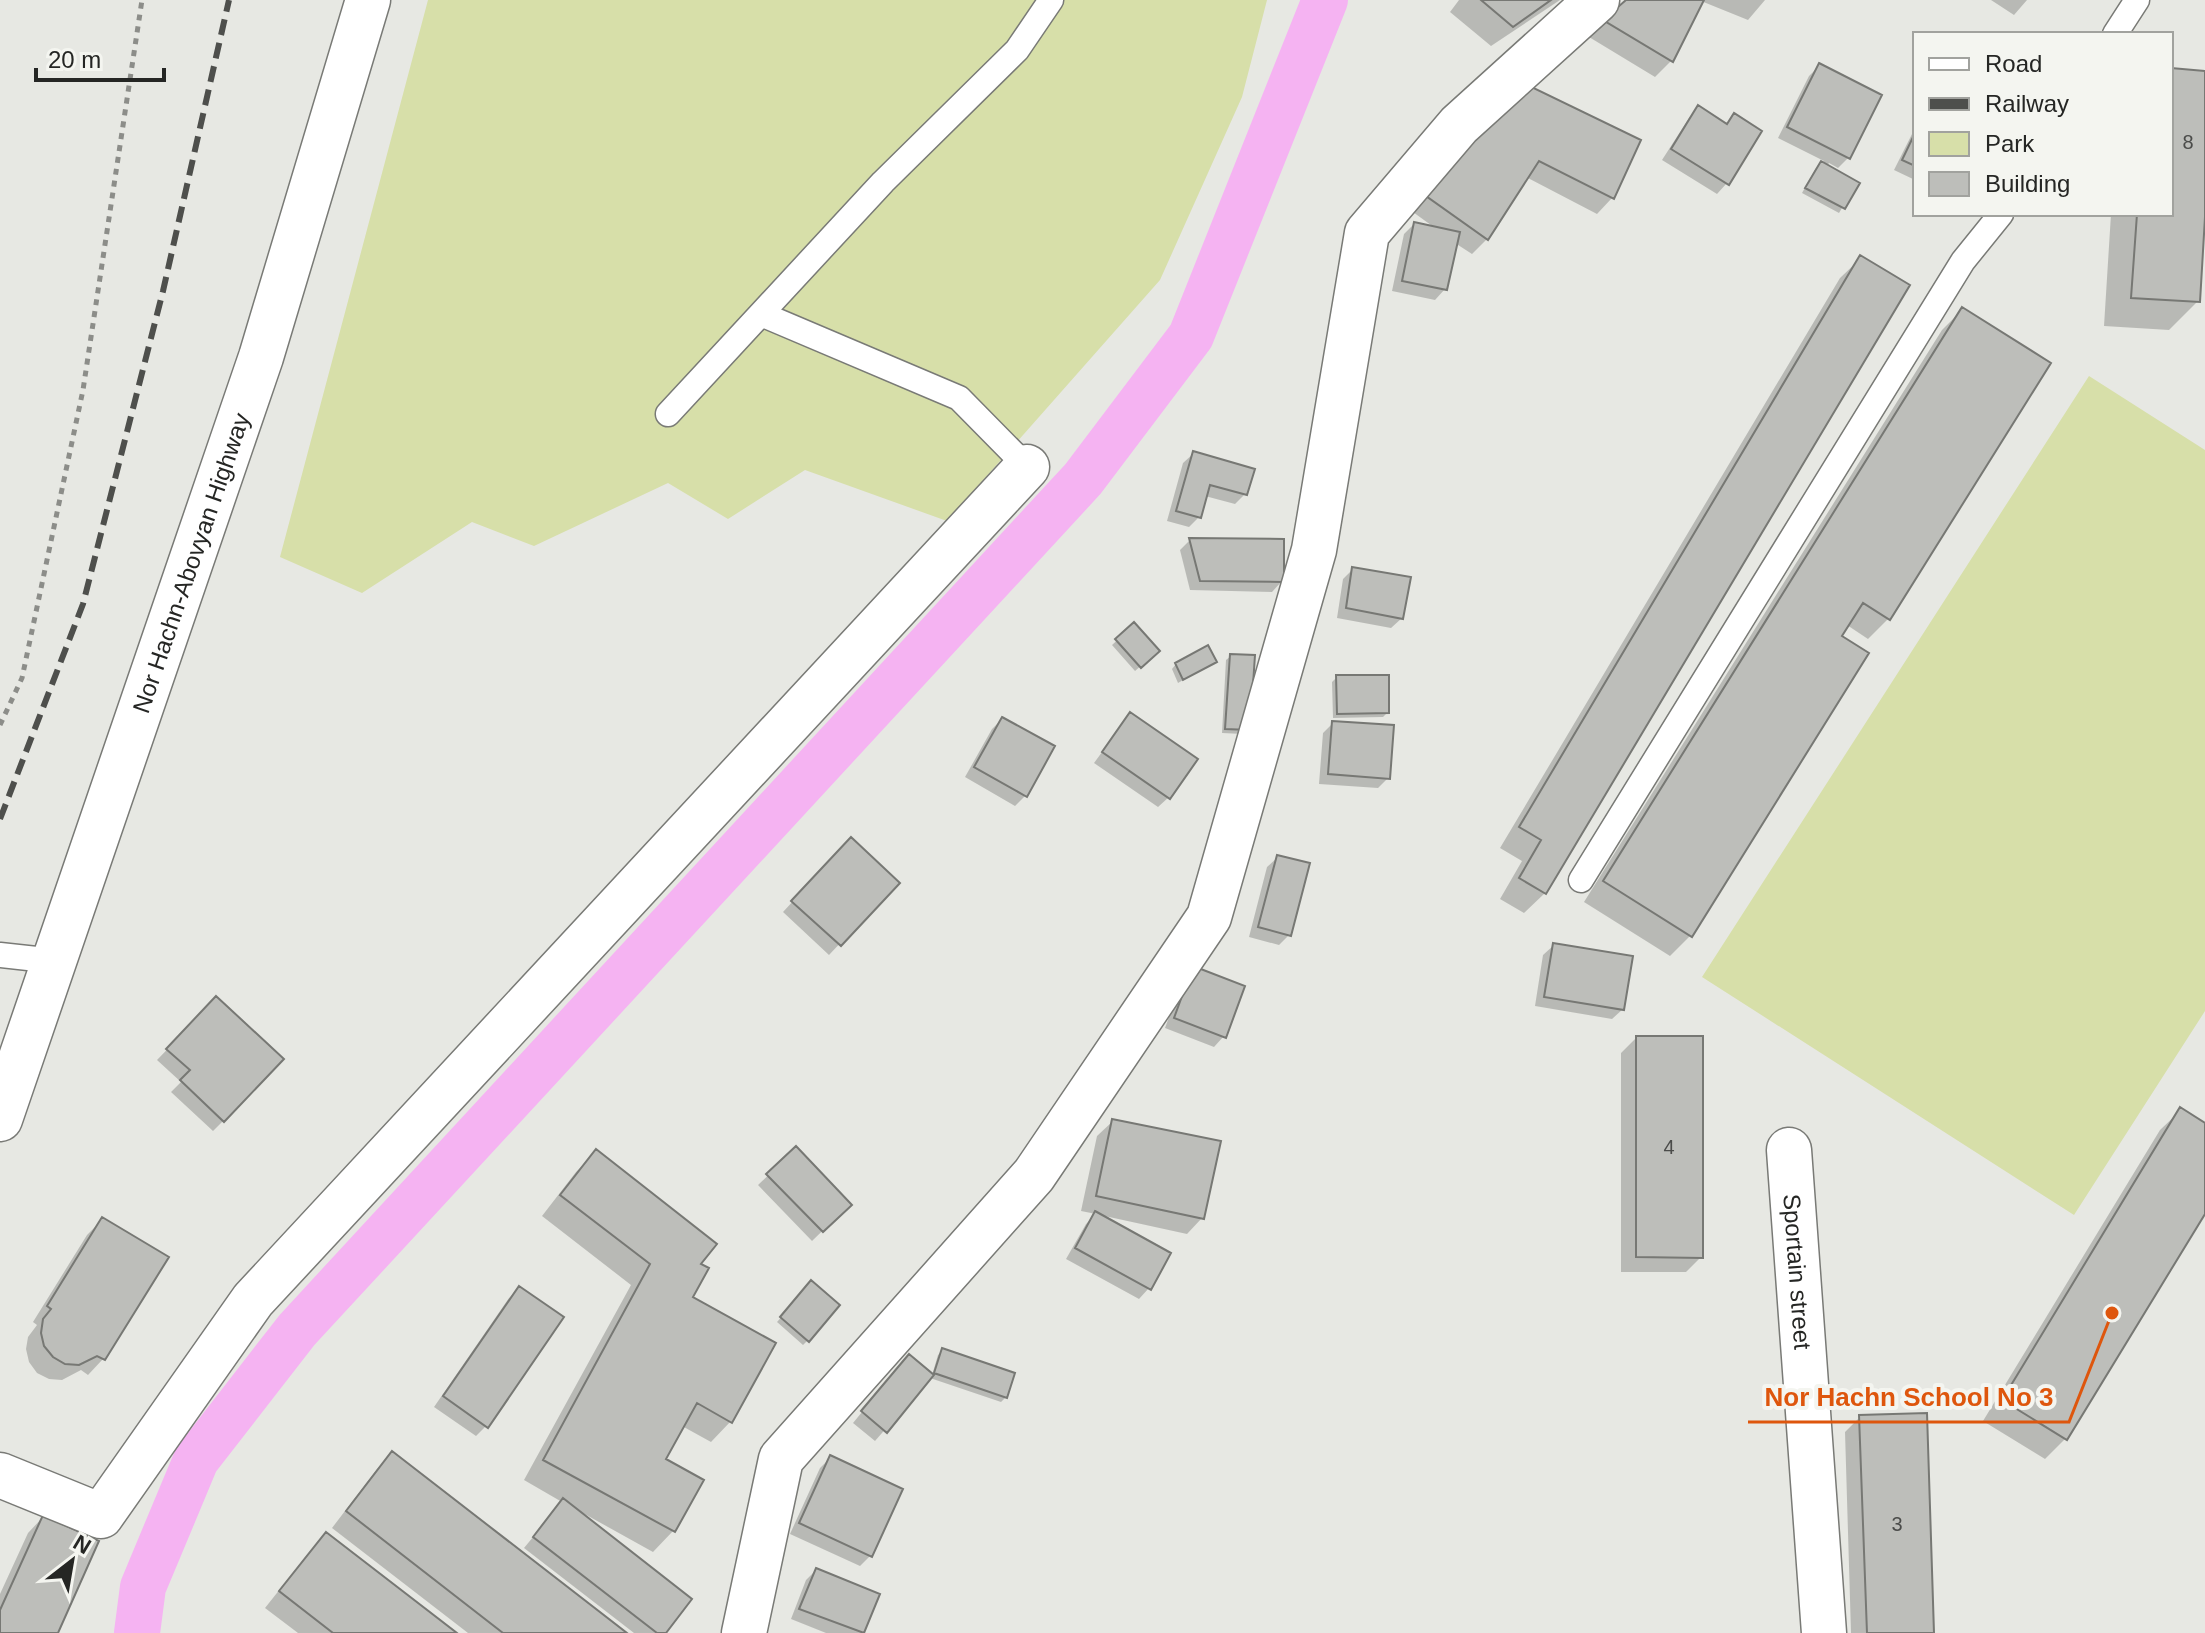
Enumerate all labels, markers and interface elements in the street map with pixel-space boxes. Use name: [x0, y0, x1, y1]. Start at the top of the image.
scale bar: [36, 32, 164, 82]
legend: [1913, 32, 2173, 216]
text: 20 m: [48, 46, 101, 73]
text: Road: [1985, 50, 2042, 77]
text: Railway: [1985, 90, 2069, 117]
text: Park: [1985, 130, 2035, 157]
house number: 8: [2182, 131, 2194, 153]
text: Building: [1985, 170, 2070, 197]
street label: Nor Hachn-Abovyan Highway: [127, 409, 254, 716]
house number: 4: [1663, 1136, 1675, 1158]
street label: Sportain street: [1779, 1193, 1817, 1351]
callout: Nor Hachn School No 3: [1748, 1372, 2069, 1422]
text: Nor Hachn School No 3: [1765, 1382, 2053, 1412]
house number: 3: [1891, 1513, 1903, 1535]
north arrow: [32, 1521, 112, 1601]
text: N: [69, 1529, 95, 1559]

